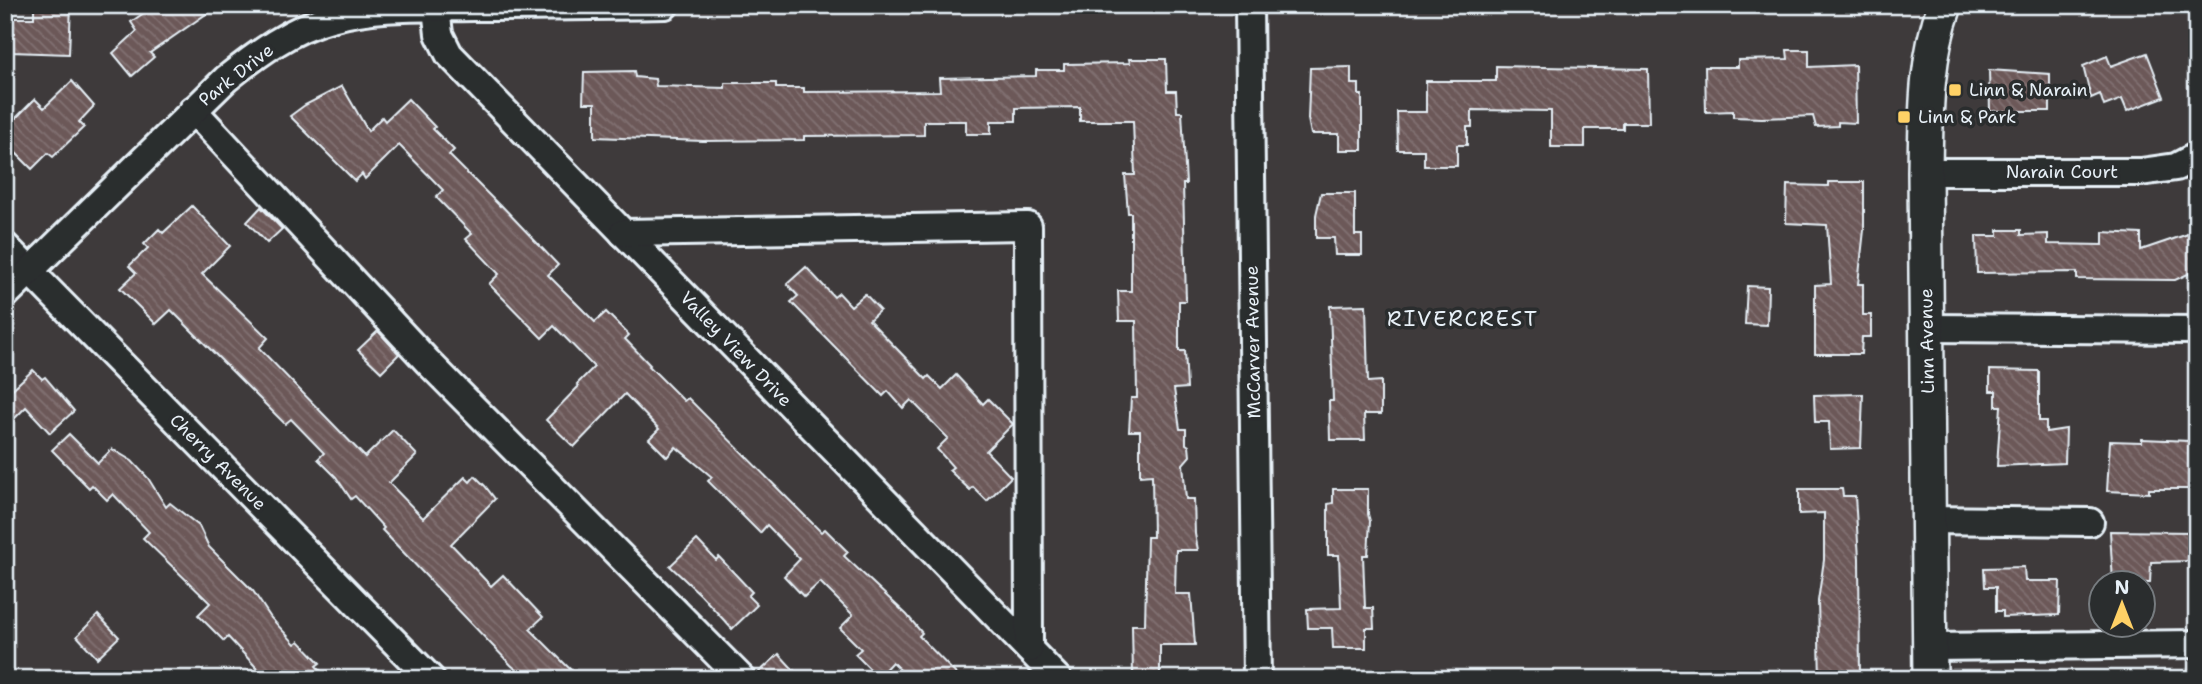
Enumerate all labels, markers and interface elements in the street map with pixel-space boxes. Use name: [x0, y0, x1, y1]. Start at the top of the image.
street label: Park Drive: [194, 38, 278, 112]
place label: Linn & Narain: [1969, 78, 2087, 102]
marker: Linn & Narain: [1947, 82, 1963, 98]
place label: Linn & Park: [1918, 105, 2016, 129]
marker: Linn & Park: [1896, 109, 1912, 125]
street label: Narain Court: [2006, 160, 2118, 184]
street label: McCarver Avenue: [1240, 265, 1266, 419]
street label: Valley View Drive: [675, 286, 797, 412]
street label: Linn Avenue: [1914, 288, 1940, 394]
district label: RIVERCREST: [1387, 305, 1539, 333]
street label: Cherry Avenue: [164, 408, 272, 516]
north arrow: [2086, 568, 2156, 638]
text: N: [2114, 575, 2130, 600]

